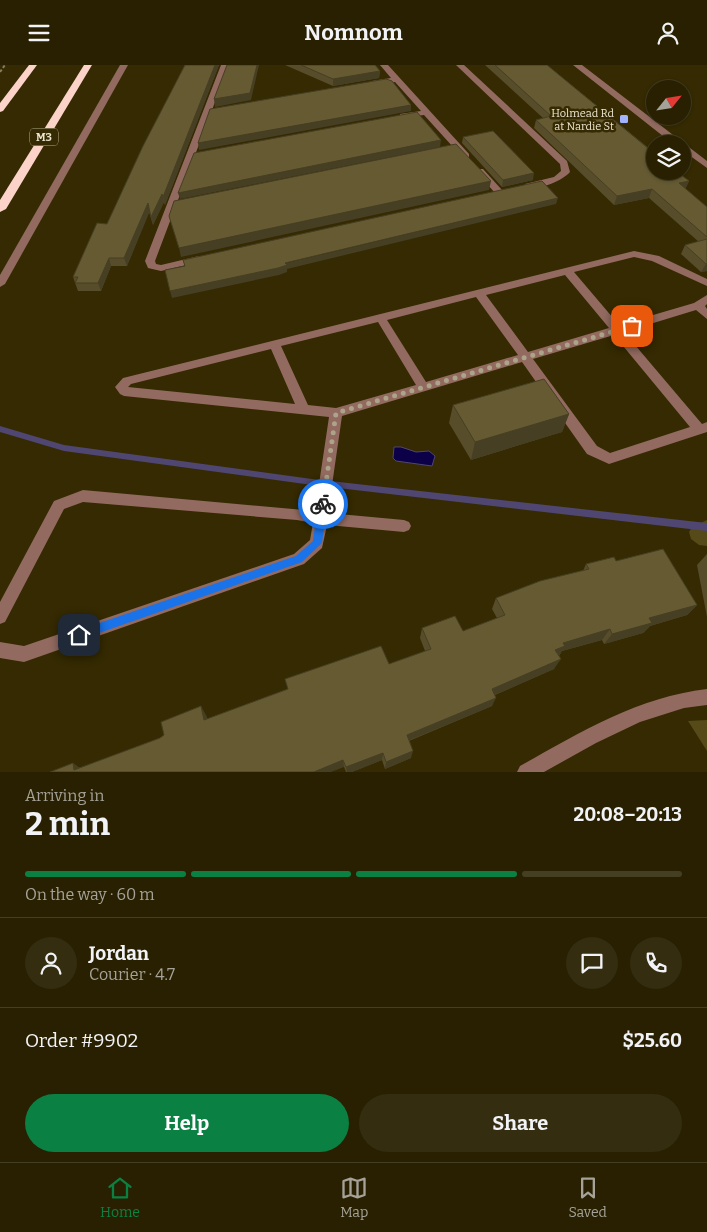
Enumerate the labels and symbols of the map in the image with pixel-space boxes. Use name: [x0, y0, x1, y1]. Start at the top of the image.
north arrow: [646, 80, 691, 125]
place label: Holmead Rd at Nardie St: [551, 107, 614, 133]
marker: Holmead Rd at Nardie St: [618, 113, 630, 125]
road number: M3: [30, 129, 58, 145]
pin: [611, 305, 653, 347]
courier: [298, 479, 348, 529]
pin: [58, 614, 100, 656]

